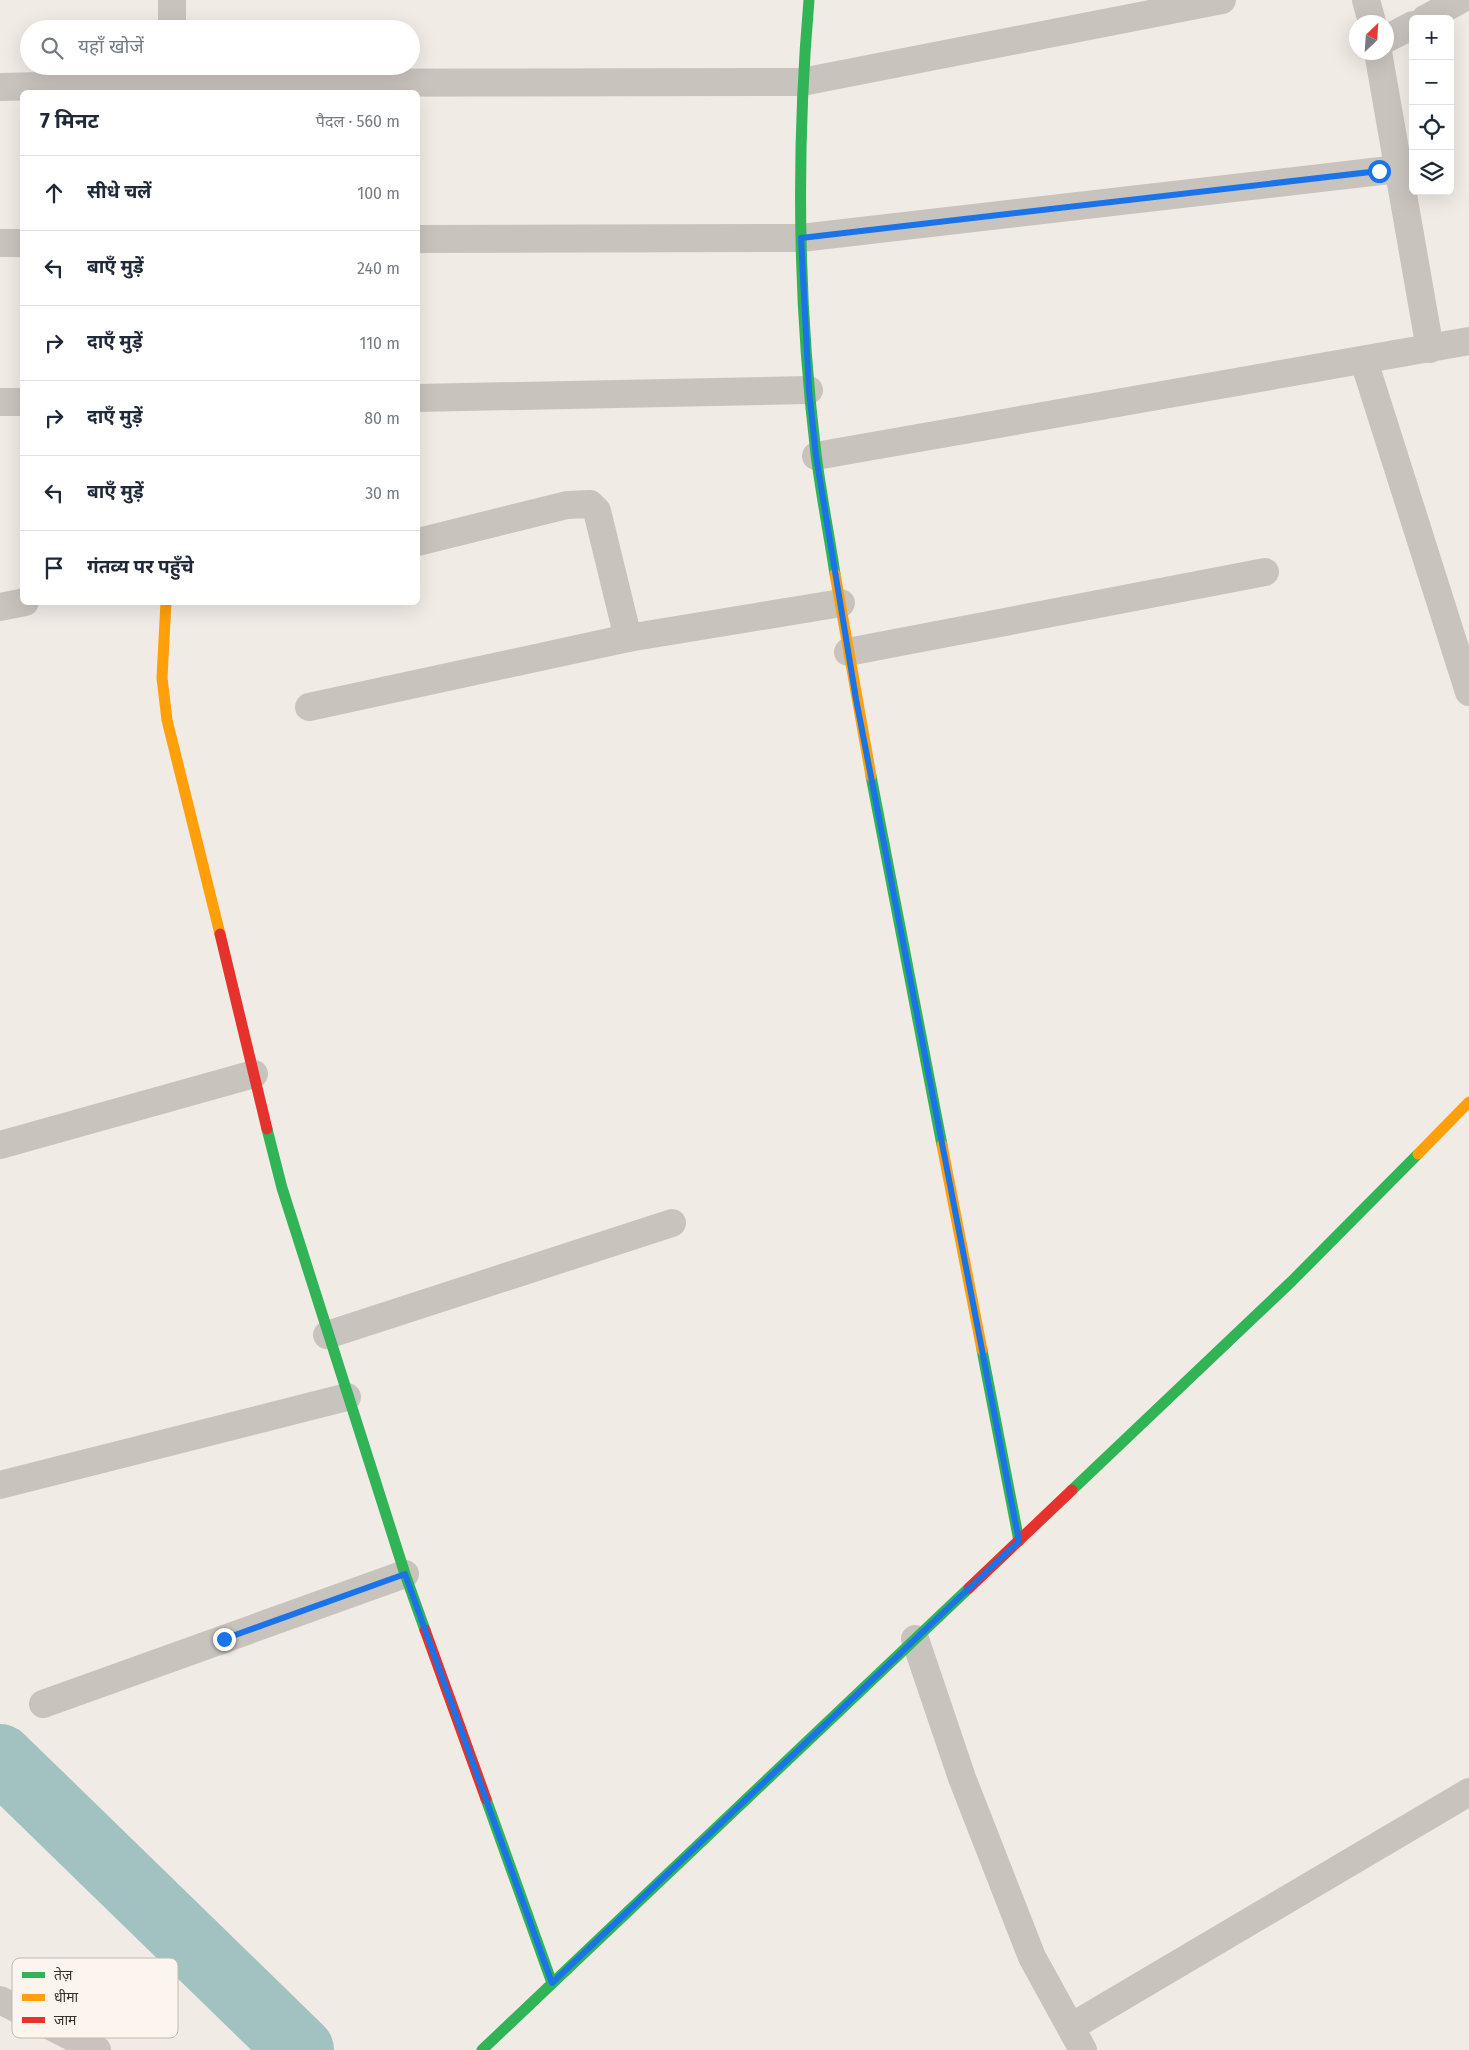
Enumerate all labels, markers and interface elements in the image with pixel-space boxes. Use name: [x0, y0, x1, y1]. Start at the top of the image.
north arrow: [1349, 15, 1394, 60]
map controls: [1409, 15, 1454, 195]
button: +: [1409, 15, 1454, 60]
search box: [20, 20, 420, 75]
icon: search: [38, 34, 66, 62]
text: यहाँ खोजें: [78, 35, 144, 58]
button: −: [1409, 60, 1454, 105]
button: locate: [1409, 105, 1454, 150]
text: 7 मिनट: [40, 108, 99, 134]
text: पैदल · 560 m: [316, 112, 400, 131]
button: layers: [1409, 150, 1454, 195]
route start: [1368, 160, 1391, 183]
icon: ahead: [40, 179, 68, 207]
text: सीधे चलें: [87, 180, 151, 203]
text: 100 m: [357, 184, 400, 203]
icon: left: [40, 254, 68, 282]
text: बाएँ मुड़ें: [87, 255, 144, 278]
text: 240 m: [357, 259, 400, 278]
icon: right: [40, 329, 68, 357]
text: दाएँ मुड़ें: [87, 330, 143, 353]
text: 110 m: [359, 334, 400, 353]
icon: right: [40, 404, 68, 432]
text: दाएँ मुड़ें: [87, 405, 143, 428]
text: 80 m: [364, 409, 400, 428]
icon: left: [40, 479, 68, 507]
text: बाएँ मुड़ें: [87, 480, 144, 503]
text: 30 m: [365, 484, 400, 503]
icon: arrive: [40, 554, 68, 582]
text: गंतव्य पर पहुँचे: [87, 555, 194, 578]
route end: [213, 1628, 236, 1651]
legend: [12, 1958, 178, 2038]
text: तेज़: [54, 1966, 73, 1984]
text: धीमा: [54, 1989, 79, 2006]
text: जाम: [54, 2012, 77, 2029]

